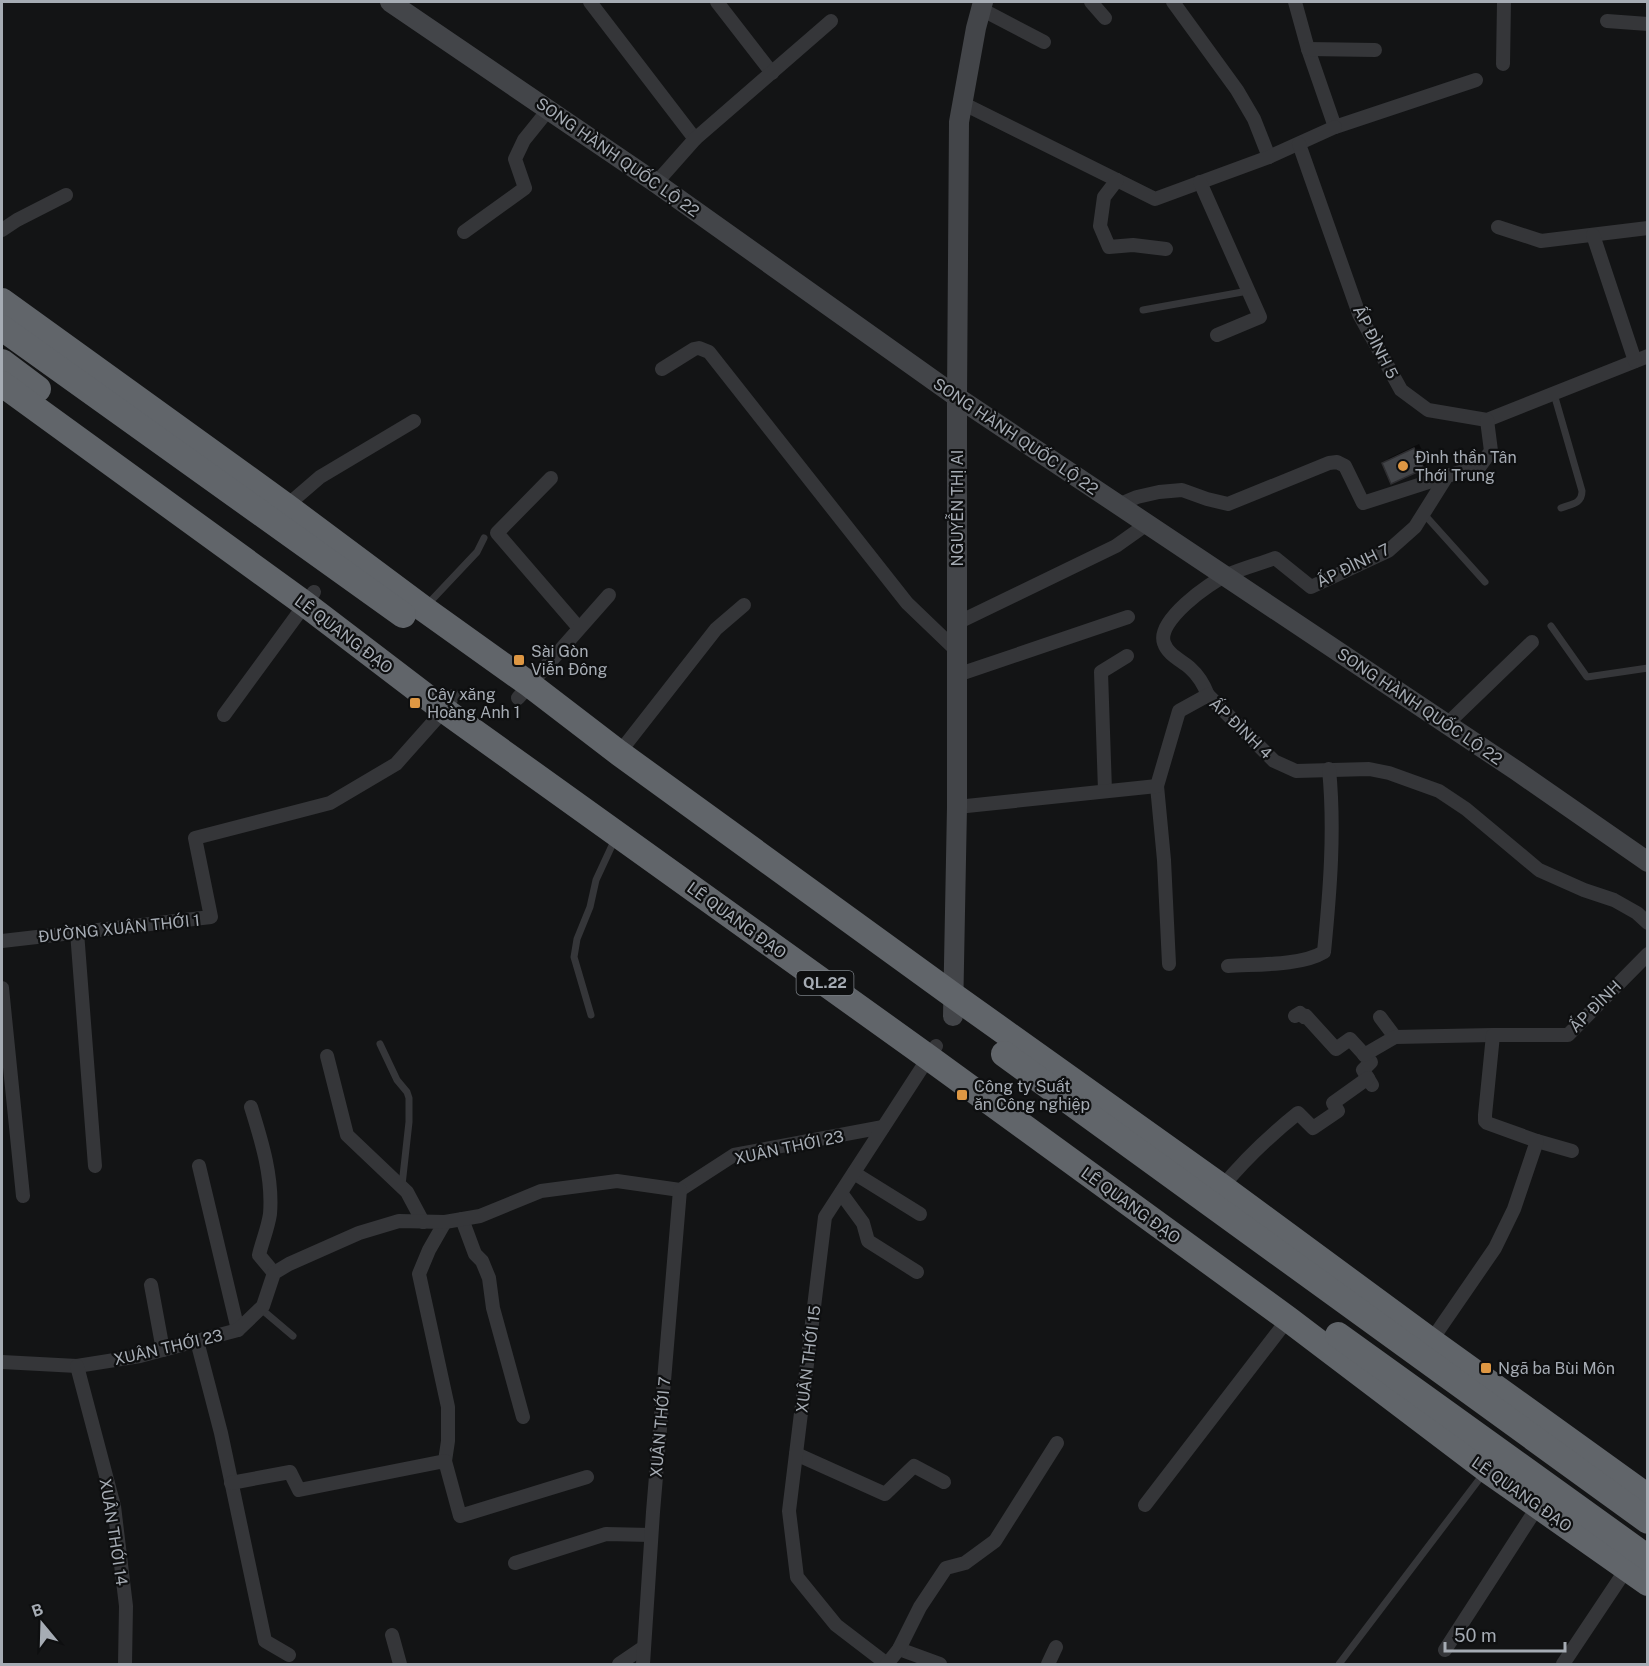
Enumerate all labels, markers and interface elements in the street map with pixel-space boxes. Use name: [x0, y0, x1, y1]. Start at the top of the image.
street label: SONG HÀNH QUỐC LỘ 22: [532, 91, 705, 221]
street label: ẤP ĐÌNH 5: [1349, 301, 1405, 382]
street label: SONG HÀNH QUỐC LỘ 22: [930, 372, 1104, 499]
place label: Đình thần Tân Thới Trung: [1415, 448, 1517, 485]
street label: NGUYỄN THỊ AI: [945, 450, 967, 566]
marker: Đình thần Tân Thới Trung: [1396, 459, 1410, 473]
street label: ẤP ĐÌNH 7: [1312, 537, 1393, 591]
street label: LÊ QUANG ĐẠO: [291, 591, 397, 677]
place label: Sài Gòn Viễn Đông: [531, 642, 607, 679]
street label: SONG HÀNH QUỐC LỘ 22: [1334, 642, 1508, 769]
marker: Sài Gòn Viễn Đông: [512, 653, 526, 667]
place label: Cây xăng Hoàng Anh 1: [427, 685, 520, 722]
street label: ẤP ĐÌNH 4: [1205, 692, 1278, 763]
marker: Cây xăng Hoàng Anh 1: [408, 696, 422, 710]
street label: LÊ QUANG ĐẠO: [683, 877, 791, 963]
street label: ĐƯỜNG XUÂN THỚI 1: [37, 910, 201, 946]
road number: QL.22: [796, 971, 854, 995]
street label: ẤP ĐÌNH: [1563, 974, 1625, 1036]
place label: Công ty Suất ăn Công nghiệp: [974, 1077, 1090, 1114]
marker: Công ty Suất ăn Công nghiệp: [955, 1088, 969, 1102]
street label: XUÂN THỚI 23: [733, 1126, 845, 1168]
street label: LÊ QUANG ĐẠO: [1077, 1162, 1185, 1248]
street label: XUÂN THỚI 15: [791, 1304, 825, 1414]
street label: XUÂN THỚI 23: [112, 1325, 224, 1369]
place label: Ngã ba Bùi Môn: [1498, 1359, 1615, 1378]
marker: Ngã ba Bùi Môn: [1479, 1361, 1493, 1375]
street label: XUÂN THỚI 7: [646, 1376, 674, 1478]
street label: LÊ QUANG ĐẠO: [1468, 1452, 1576, 1536]
street label: XUÂN THỚI 14: [96, 1477, 132, 1587]
north arrow: [12, 1594, 72, 1654]
text: B: [29, 1600, 46, 1621]
scale bar: [1445, 1615, 1565, 1653]
text: 50 m: [1454, 1625, 1497, 1646]

